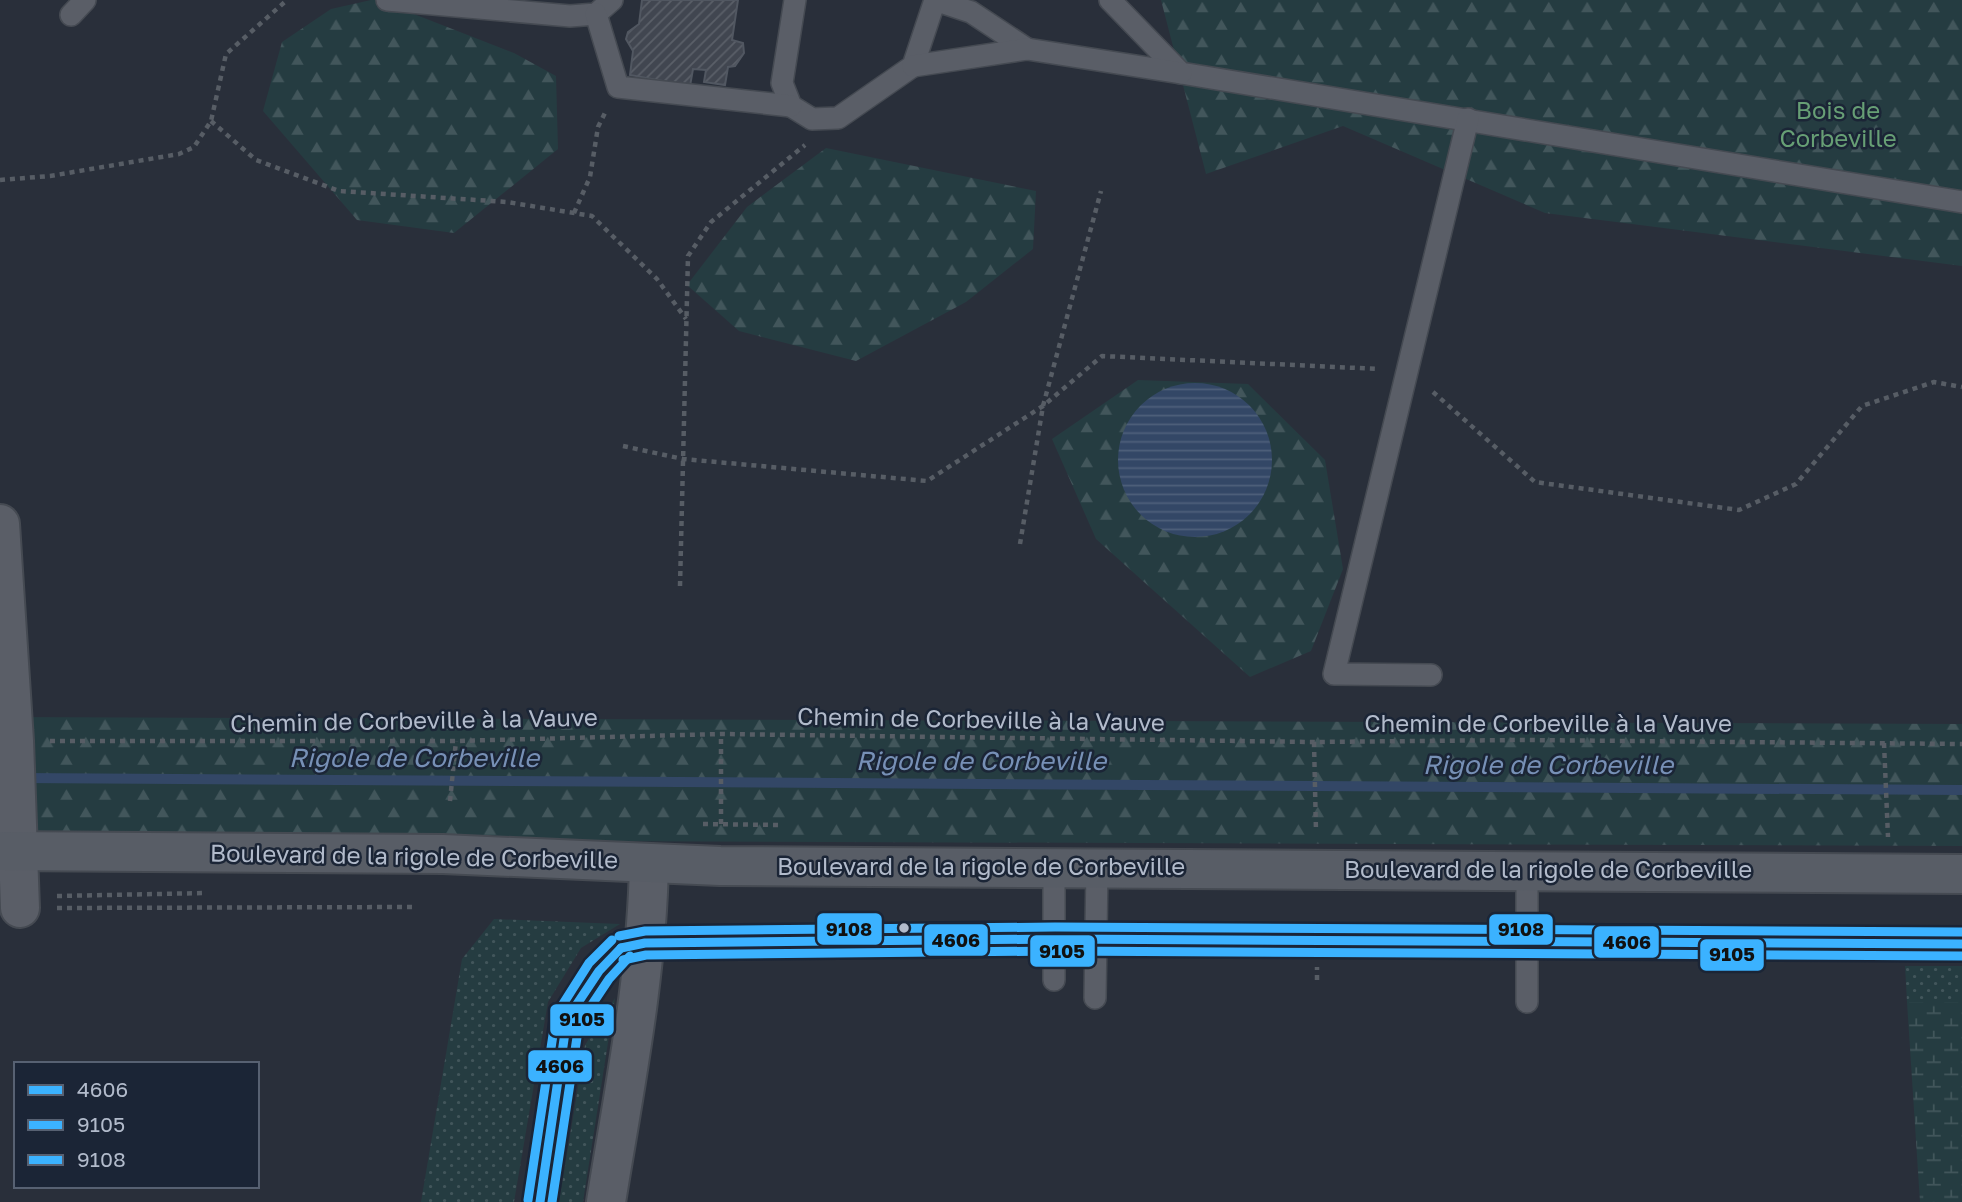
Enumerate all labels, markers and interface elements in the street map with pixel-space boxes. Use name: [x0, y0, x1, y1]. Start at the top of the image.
park label: Bois de Corbeville: [1779, 95, 1897, 152]
street label: Chemin de Corbeville à la Vauve: [797, 701, 1165, 736]
street label: Chemin de Corbeville à la Vauve: [230, 702, 598, 737]
street label: Chemin de Corbeville à la Vauve: [1364, 708, 1732, 737]
water label: Rigole de Corbeville: [289, 742, 541, 773]
water label: Rigole de Corbeville: [856, 745, 1108, 776]
water label: Rigole de Corbeville: [1423, 749, 1675, 780]
street label: Boulevard de la rigole de Corbeville: [210, 837, 618, 874]
street label: Boulevard de la rigole de Corbeville: [777, 851, 1185, 880]
street label: Boulevard de la rigole de Corbeville: [1344, 854, 1752, 883]
line badge: 9108: [816, 912, 883, 946]
line badge: 9108: [1488, 913, 1554, 946]
text: 9108: [826, 917, 872, 940]
text: 9108: [1498, 917, 1544, 940]
unlabelled marker: [897, 921, 911, 935]
line badge: 4606: [923, 923, 989, 957]
line badge: 4606: [1593, 925, 1660, 959]
text: 4606: [932, 928, 980, 951]
text: 4606: [1603, 930, 1651, 953]
line badge: 9105: [1029, 934, 1096, 968]
line badge: 9105: [1699, 938, 1765, 972]
text: 9105: [1039, 939, 1085, 962]
text: 9105: [1709, 942, 1755, 965]
line badge: 9105: [549, 1003, 615, 1037]
text: 9105: [559, 1007, 605, 1030]
line badge: 4606: [527, 1049, 593, 1083]
text: 4606: [536, 1054, 584, 1077]
legend: [14, 1062, 259, 1188]
text: 4606: [77, 1076, 128, 1102]
text: 9105: [77, 1111, 125, 1137]
text: 9108: [77, 1146, 126, 1172]

